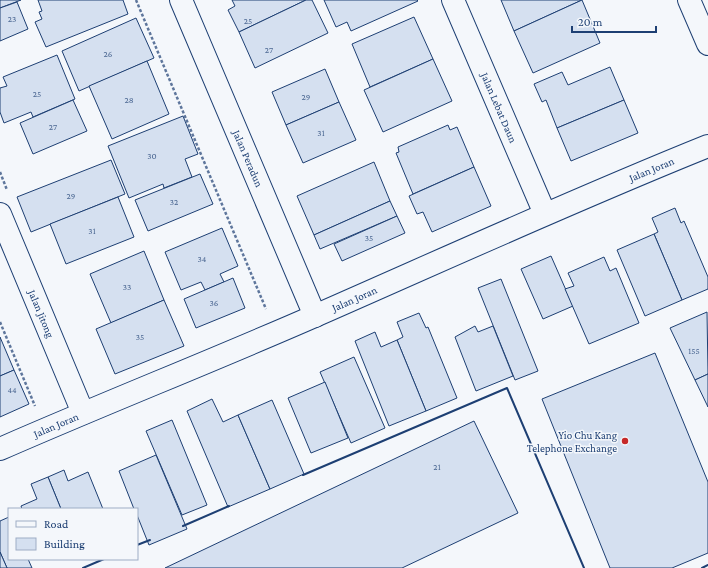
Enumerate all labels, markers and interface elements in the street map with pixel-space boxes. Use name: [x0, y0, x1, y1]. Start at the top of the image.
scale bar: [572, 8, 656, 34]
house number: 23: [8, 14, 16, 24]
text: 20 m: [578, 15, 603, 29]
house number: 25: [244, 16, 252, 26]
house number: 27: [265, 45, 273, 55]
house number: 26: [104, 49, 113, 59]
street label: Jalan Lebat Daun: [478, 70, 520, 145]
house number: 25: [33, 89, 41, 99]
house number: 29: [302, 92, 311, 102]
house number: 28: [124, 95, 134, 105]
house number: 27: [49, 122, 57, 132]
street label: Jalan Peradun: [229, 127, 266, 189]
house number: 31: [317, 128, 325, 138]
house number: 30: [147, 151, 157, 161]
street label: Jalan Joran: [626, 154, 676, 185]
house number: 29: [67, 191, 76, 201]
house number: 32: [170, 197, 178, 207]
house number: 31: [88, 226, 96, 236]
house number: 35: [365, 233, 373, 243]
house number: 34: [198, 254, 207, 264]
house number: 33: [123, 282, 131, 292]
street label: Jalan Joran: [329, 283, 379, 315]
street label: Jalan Jitong: [25, 287, 57, 340]
house number: 36: [210, 298, 219, 308]
house number: 35: [136, 332, 144, 342]
house number: 155: [688, 346, 700, 356]
house number: 44: [7, 385, 17, 395]
street label: Jalan Joran: [31, 410, 80, 441]
place label: Yio Chu Kang Telephone Exchange: [527, 429, 618, 455]
marker: Yio Chu Kang Telephone Exchange: [620, 436, 630, 446]
house number: 21: [433, 462, 441, 472]
legend: [8, 508, 138, 560]
text: Road: [44, 517, 69, 531]
text: Building: [44, 537, 85, 551]

